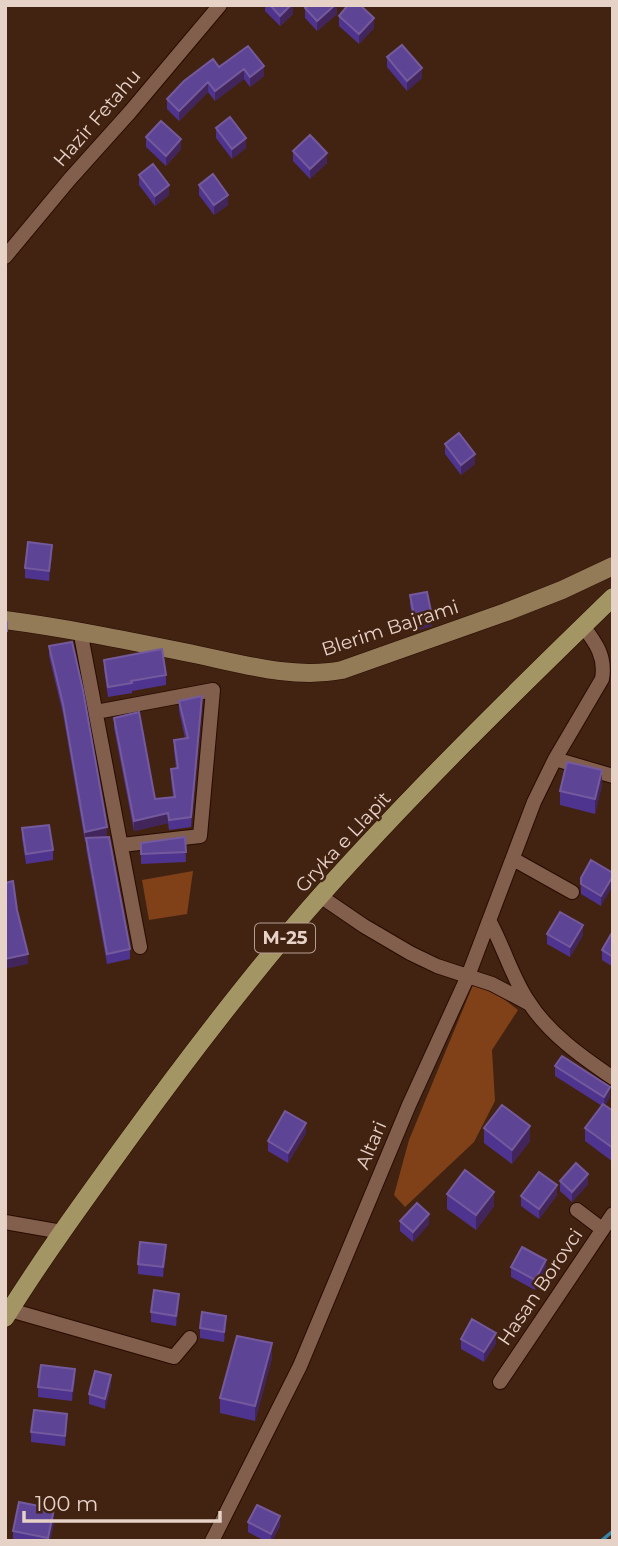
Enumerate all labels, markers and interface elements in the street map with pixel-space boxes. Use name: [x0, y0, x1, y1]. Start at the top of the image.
street label: Hazir Fetahu: [48, 65, 146, 171]
street label: Blerim Bajrami: [319, 595, 461, 661]
street label: Gryka e Llapit: [290, 787, 396, 897]
road number: M-25: [255, 923, 315, 953]
street label: Altari: [351, 1118, 391, 1172]
street label: Hasan Borovci: [492, 1224, 588, 1350]
scale bar: [24, 1480, 220, 1524]
text: 100 m: [35, 1491, 98, 1516]

